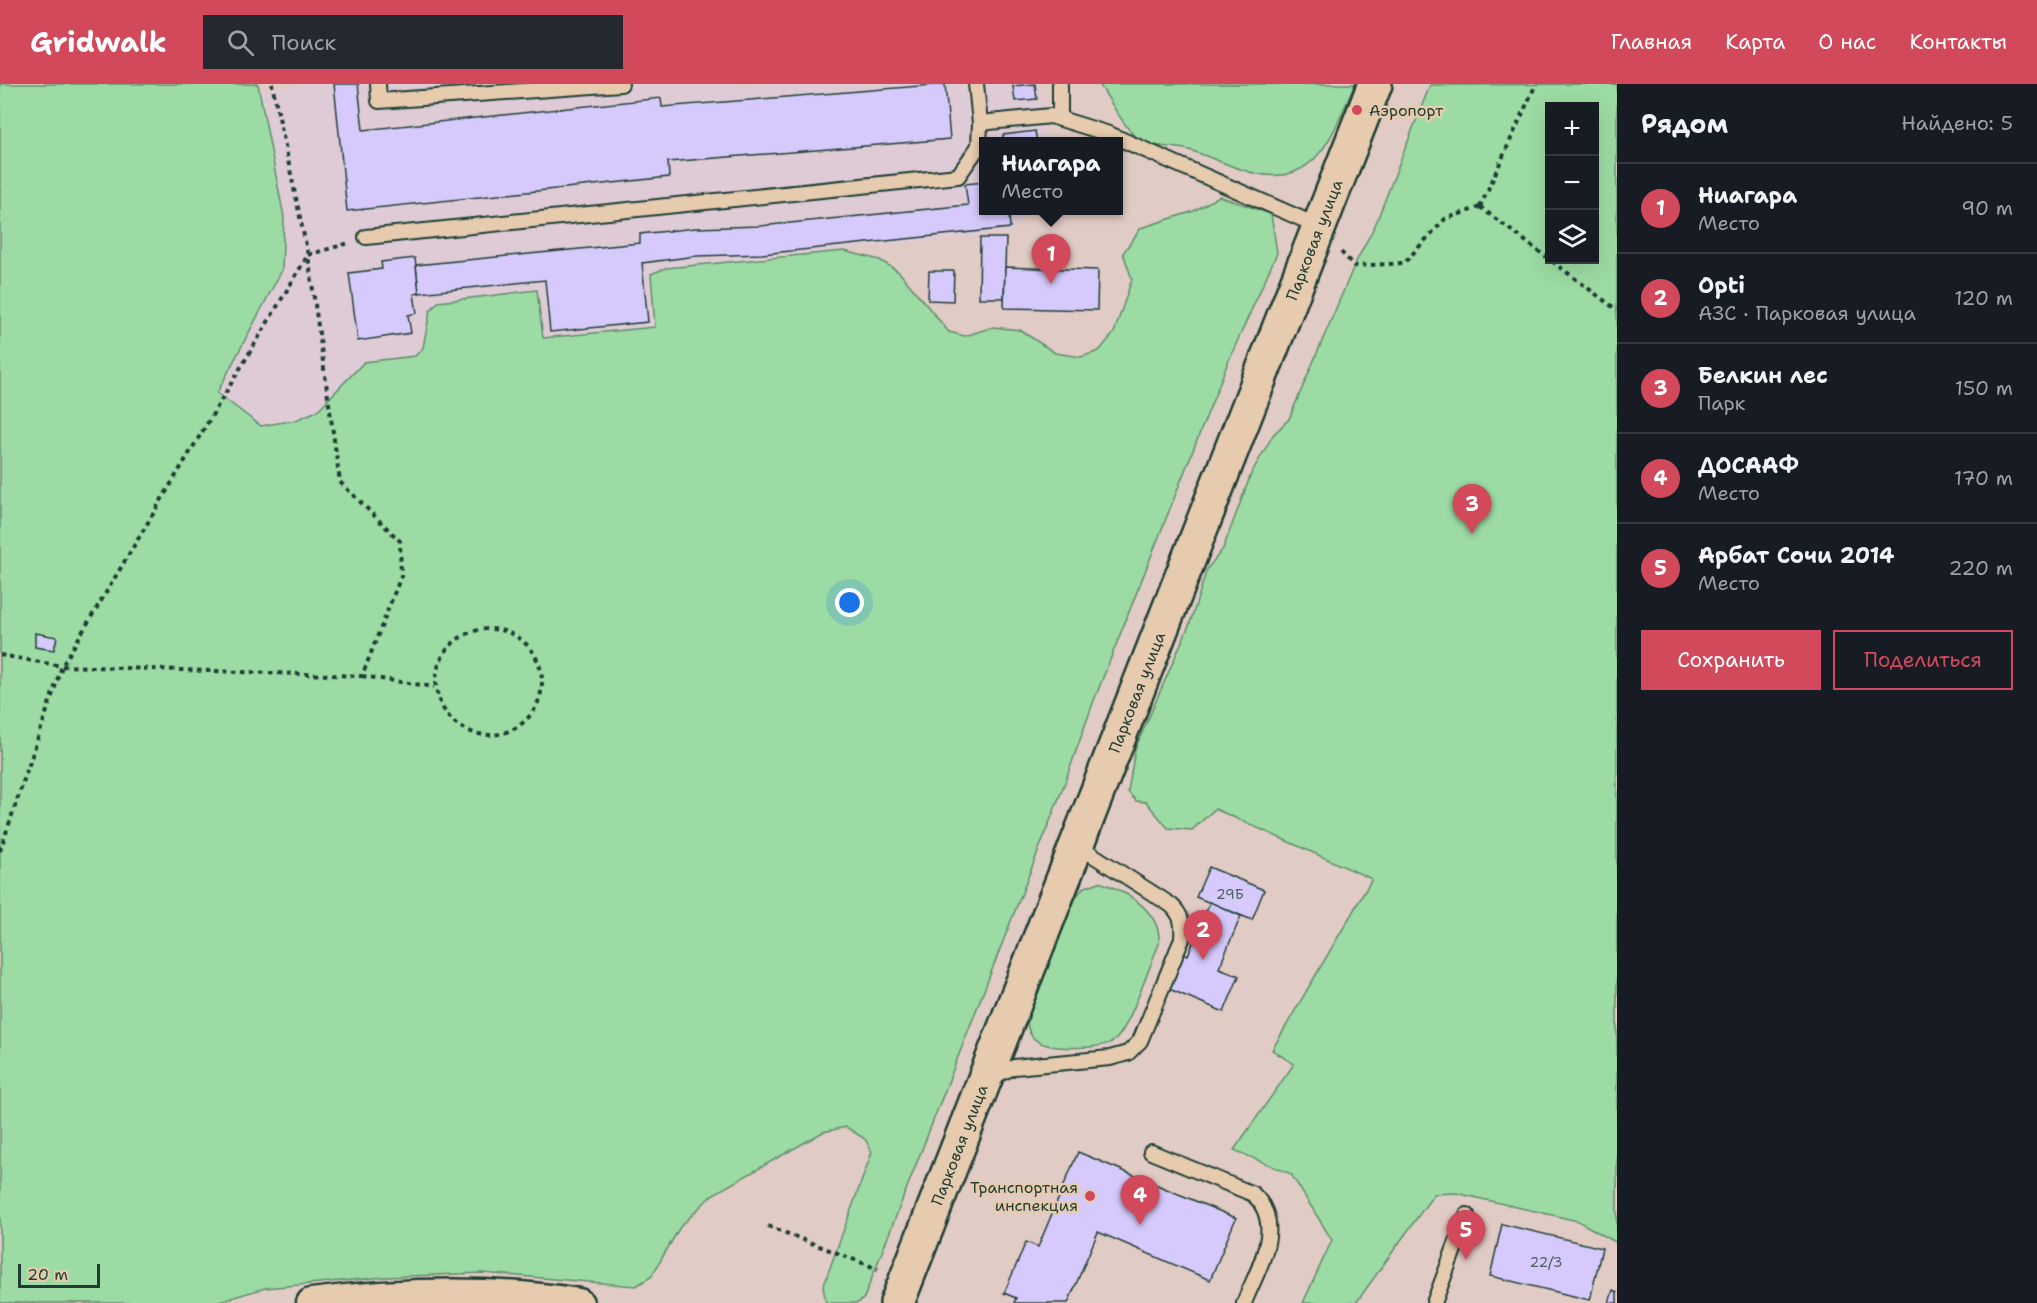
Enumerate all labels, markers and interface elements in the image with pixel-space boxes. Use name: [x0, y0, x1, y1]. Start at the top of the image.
search box: [203, 15, 623, 69]
text: Gridwalk: [30, 23, 167, 61]
icon: search: [224, 26, 257, 59]
text: Поиск: [272, 28, 336, 57]
text: Главная: [1611, 28, 1692, 56]
text: Карта: [1725, 28, 1785, 56]
text: О нас: [1818, 28, 1876, 56]
text: Контакты: [1909, 28, 2007, 56]
place label: Аэропорт: [1369, 100, 1444, 121]
map controls: [1545, 102, 1599, 264]
button: +: [1545, 102, 1599, 156]
marker: Аэропорт: [1350, 103, 1364, 117]
text: Рядом: [1641, 106, 1728, 141]
text: Найдено: 5: [1901, 110, 2013, 136]
popup: [979, 137, 1123, 215]
text: Ниагара: [1001, 149, 1101, 178]
button: −: [1545, 156, 1599, 210]
street label: Парковая улица: [1281, 176, 1347, 303]
text: Место: [1001, 178, 1063, 204]
text: Ниагара: [1698, 181, 1797, 210]
text: 1: [1656, 195, 1665, 221]
text: 90 m: [1961, 195, 2013, 221]
button: layers: [1545, 210, 1599, 264]
text: Место: [1698, 210, 1760, 236]
pin: 1: [1032, 234, 1070, 284]
text: Opti: [1698, 271, 1745, 300]
text: 2: [1654, 285, 1668, 311]
text: 120 m: [1954, 285, 2013, 311]
text: АЗС · Парковая улица: [1698, 300, 1916, 326]
text: Белкин лес: [1698, 361, 1828, 390]
text: 3: [1654, 375, 1668, 401]
text: 150 m: [1955, 375, 2013, 401]
text: Парк: [1698, 390, 1745, 416]
text: ДОСААФ: [1698, 451, 1799, 480]
text: 4: [1654, 465, 1668, 491]
text: 170 m: [1954, 465, 2013, 491]
text: Место: [1698, 480, 1760, 506]
pin: 3: [1452, 484, 1492, 534]
text: Арбат Сочи 2014: [1698, 541, 1895, 570]
text: 5: [1654, 555, 1667, 581]
text: 220 m: [1949, 555, 2013, 581]
text: Место: [1698, 570, 1760, 596]
your location: [835, 588, 864, 617]
street label: Парковая улица: [1103, 629, 1170, 756]
button: Сохранить: [1641, 630, 1821, 690]
button: Поделиться: [1833, 630, 2013, 690]
house number: 29Б: [1216, 885, 1244, 903]
pin: 2: [1184, 910, 1222, 960]
street label: Парковая улица: [926, 1081, 992, 1208]
pin: 4: [1120, 1176, 1160, 1225]
place label: Транспортная инспекция: [970, 1177, 1078, 1216]
marker: Транспортная инспекция: [1083, 1189, 1097, 1203]
pin: 5: [1446, 1210, 1486, 1260]
house number: 22/3: [1529, 1253, 1563, 1271]
scale bar: [18, 1261, 100, 1288]
text: 20 m: [27, 1264, 68, 1285]

